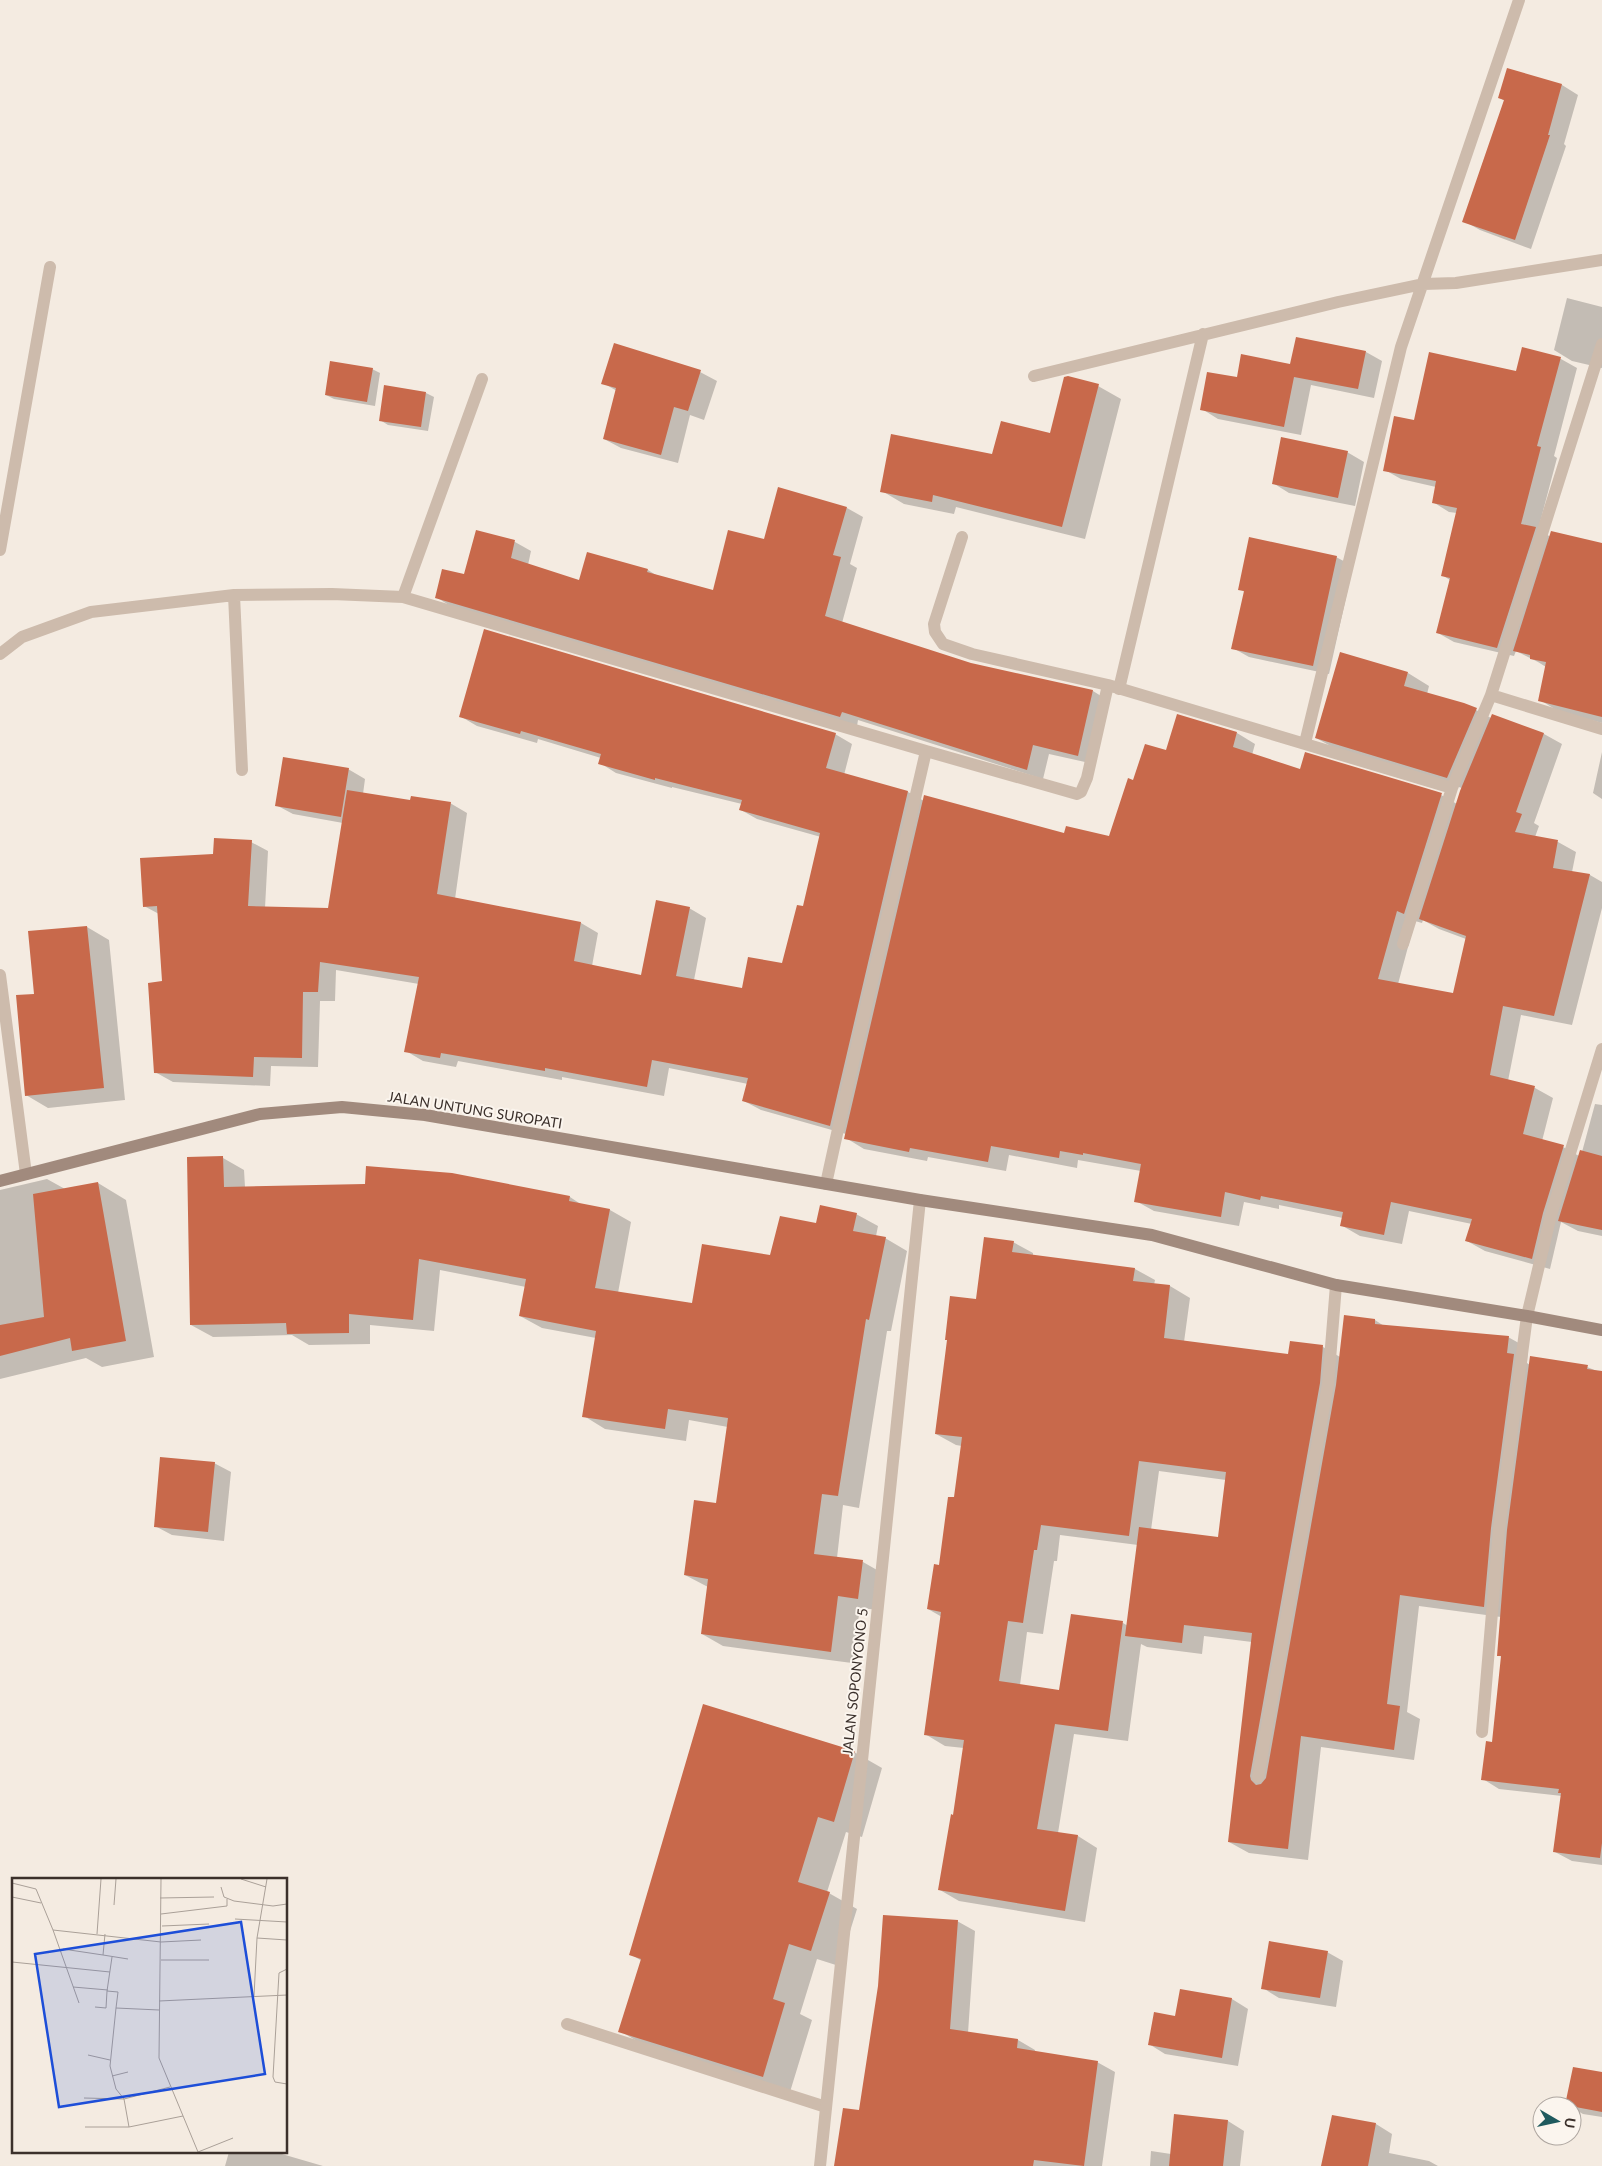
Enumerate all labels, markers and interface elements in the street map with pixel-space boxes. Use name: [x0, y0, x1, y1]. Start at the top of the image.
street label: JALAN UNTUNG SUROPATI: [387, 1087, 564, 1132]
street label: JALAN SOPONYONO 5: [838, 1607, 871, 1757]
inset map: [12, 1878, 288, 2154]
north arrow: [1532, 2096, 1582, 2146]
text: U: [1561, 2117, 1580, 2130]

